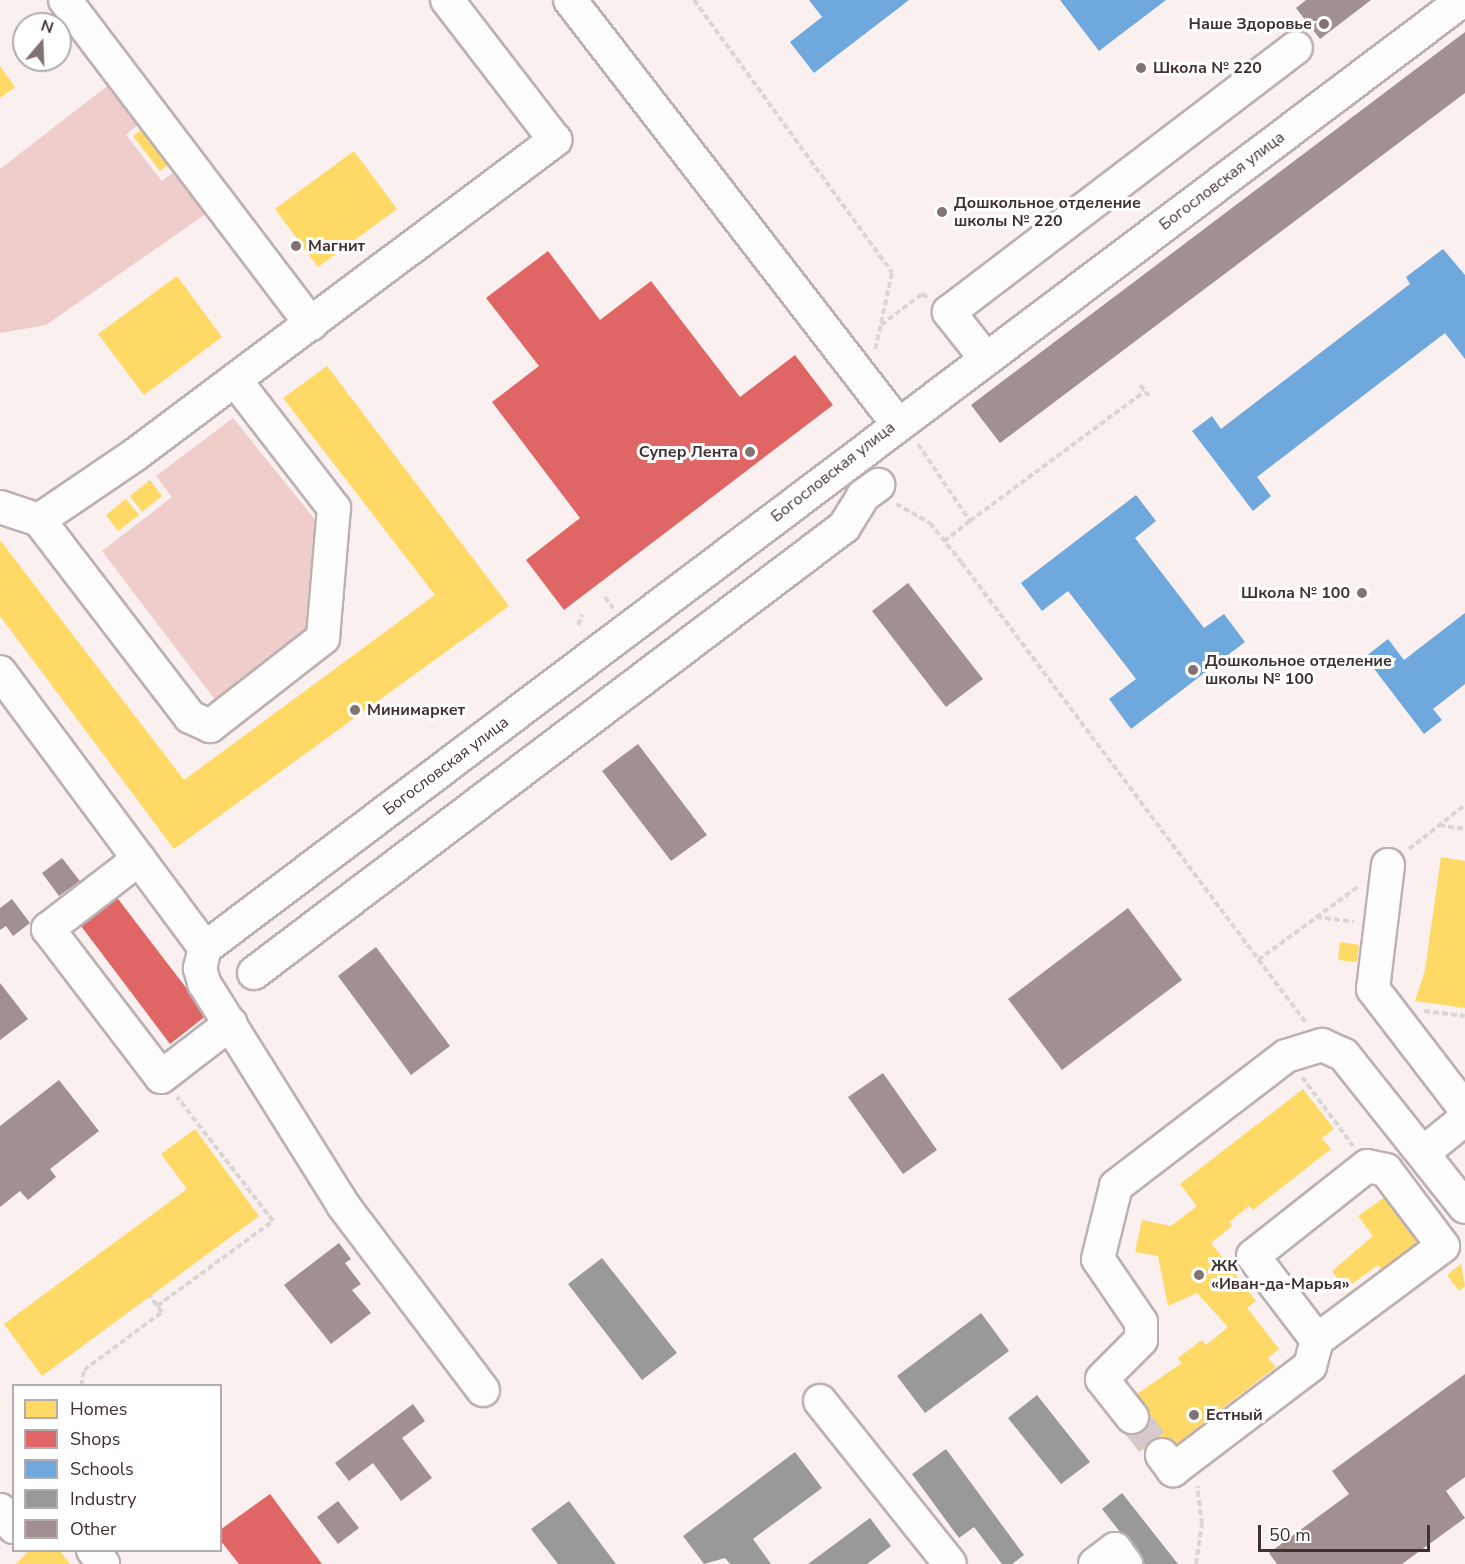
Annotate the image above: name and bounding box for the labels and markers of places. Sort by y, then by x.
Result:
place label: Наше Здоровье [1189,14,1312,34]
marker: Наше Здоровье [1317,17,1331,31]
place label: Школа № 220 [1153,58,1262,78]
marker: Школа № 220 [1134,61,1148,75]
place label: Дошкольное отделение школы № 220 [954,193,1141,231]
marker: Дошкольное отделение школы № 220 [935,205,949,219]
place label: Магнит [308,236,365,256]
marker: Магнит [289,239,303,253]
place label: Супер Лента [639,442,738,462]
marker: Супер Лента [743,445,757,459]
place label: Школа № 100 [1241,583,1350,603]
marker: Школа № 100 [1355,586,1369,600]
place label: Дошкольное отделение школы № 100 [1205,651,1392,689]
marker: Дошкольное отделение школы № 100 [1186,663,1200,677]
place label: Минимаркет [367,700,465,720]
marker: Минимаркет [348,703,362,717]
place label: ЖК «Иван-да-Марья» [1211,1256,1350,1294]
marker: ЖК «Иван-да-Марья» [1192,1268,1206,1282]
place label: Естный [1206,1405,1263,1425]
marker: Естный [1187,1408,1201,1422]

